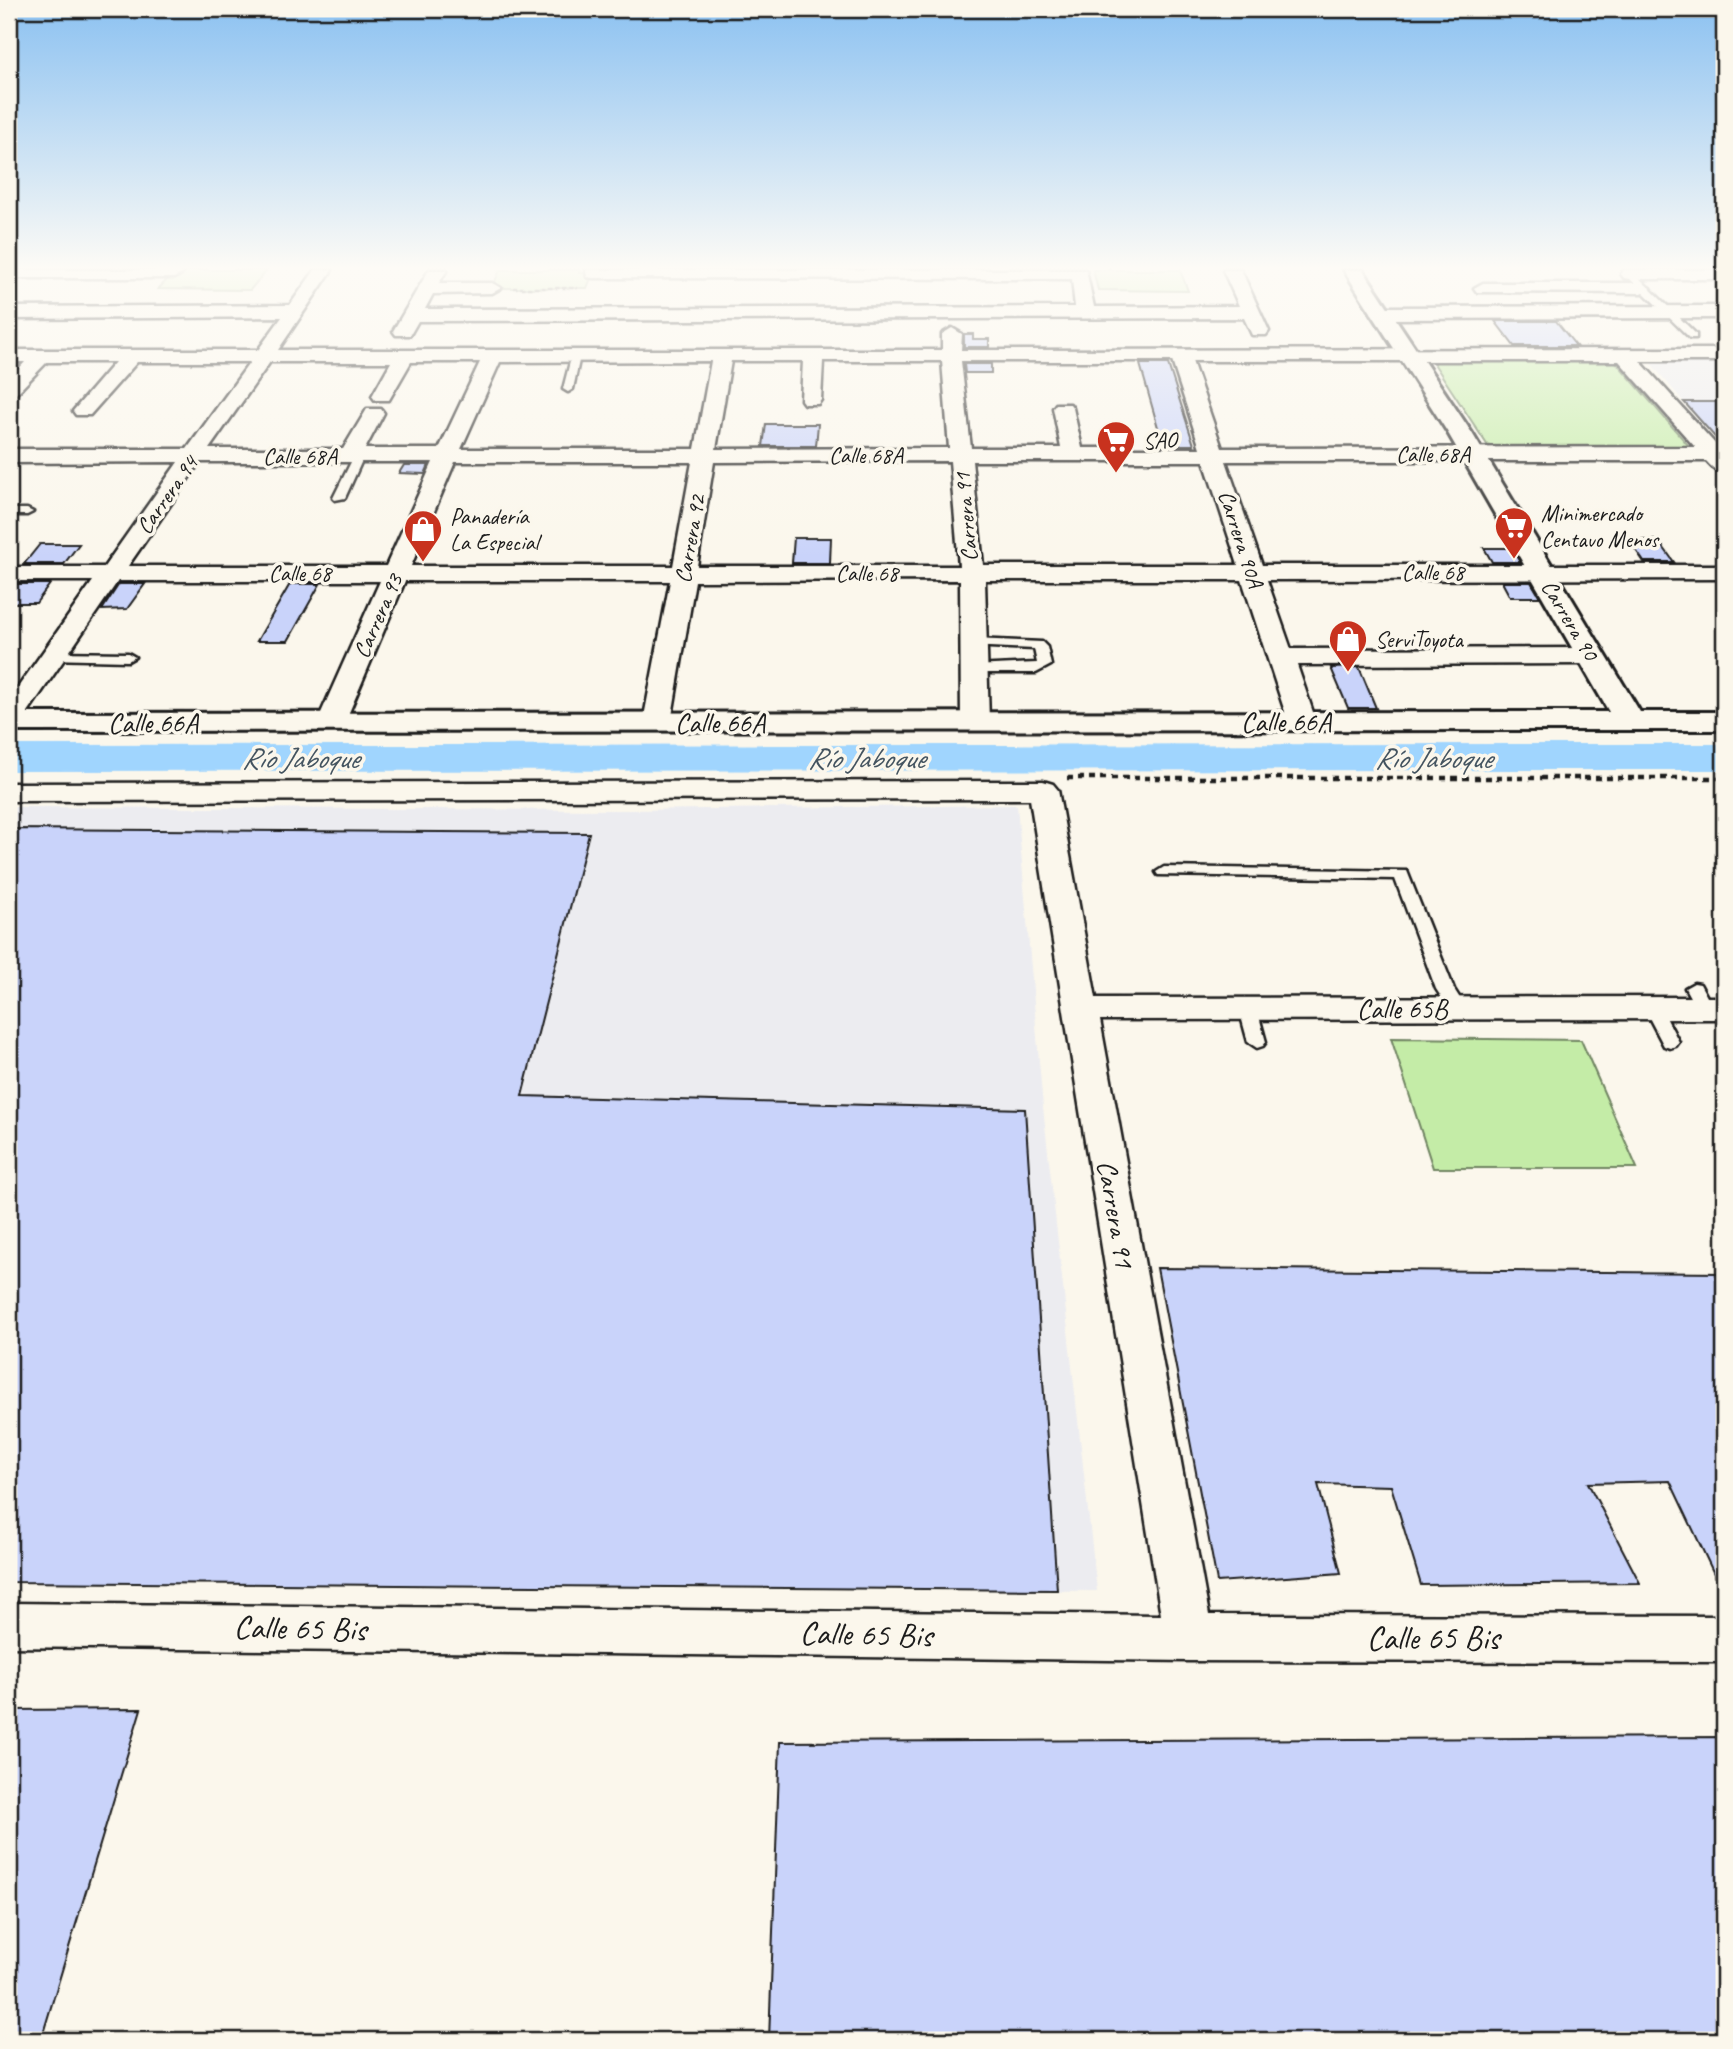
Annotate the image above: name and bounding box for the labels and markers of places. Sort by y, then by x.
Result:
supermarket icon: SAO [1095,419,1137,474]
place label: SAO [1143,426,1179,455]
place label: Minimercado Centavo Menos [1541,499,1660,554]
place label: Panadería La Especial [450,502,543,557]
supermarket icon: Minimercado Centavo Menos [1493,505,1535,560]
shop icon: Panadería La Especial [402,508,444,563]
shop icon: ServiToyota [1327,618,1369,673]
place label: ServiToyota [1375,625,1465,654]

